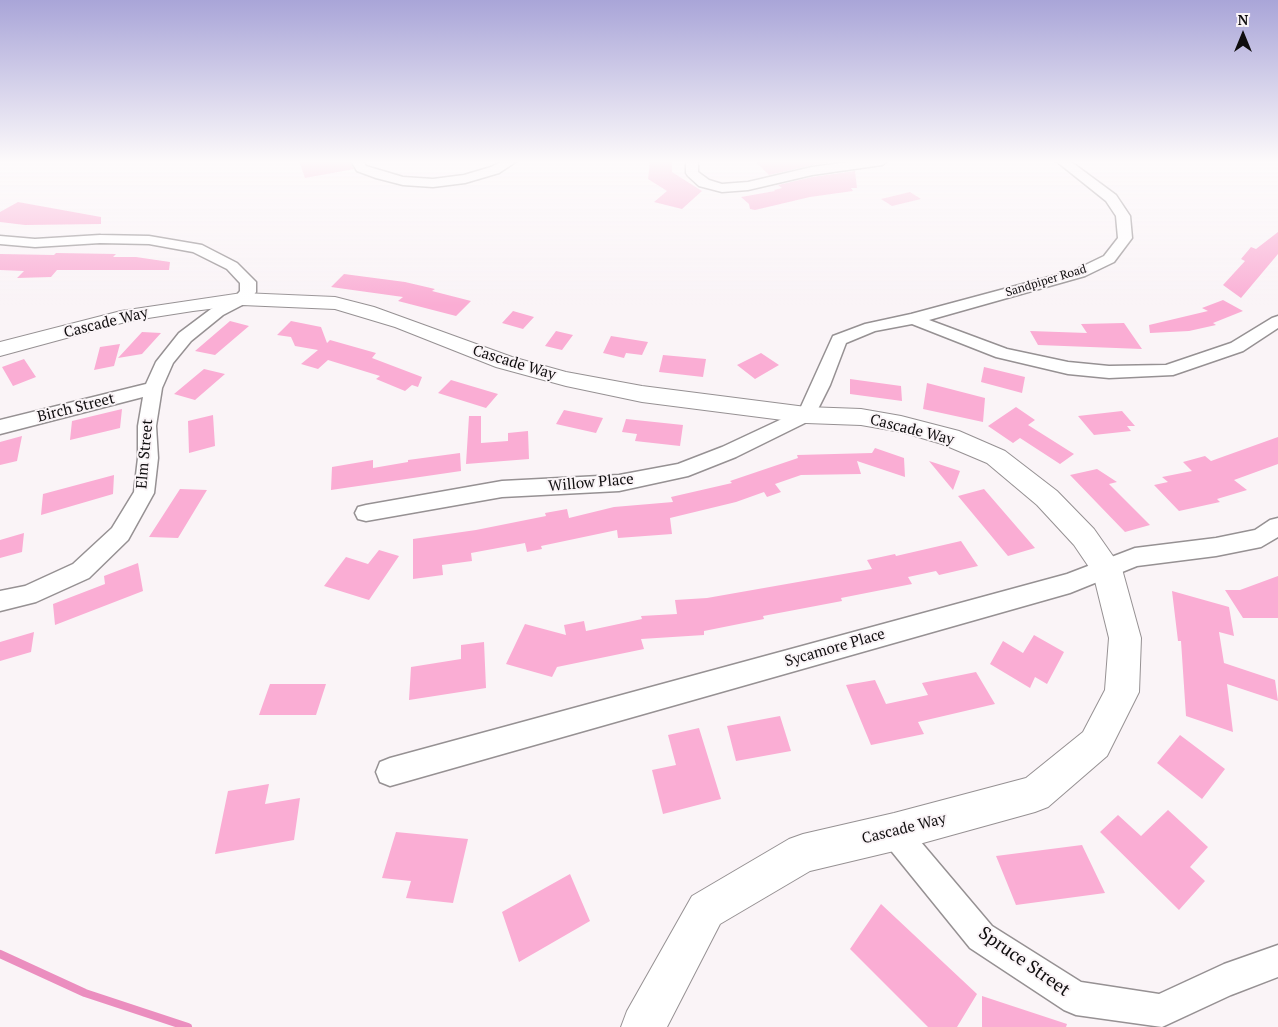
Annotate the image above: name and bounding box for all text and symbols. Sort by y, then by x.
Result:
north arrow [1218,10,1268,60]
text: N [1238,10,1248,29]
street label: Sandpiper Road [1004,262,1088,300]
street label: Cascade Way [62,304,150,342]
street label: Cascade Way [470,342,558,384]
street label: Birch Street [36,390,116,426]
street label: Cascade Way [868,411,956,449]
street label: Elm Street [133,418,157,490]
street label: Willow Place [548,470,634,496]
street label: Sycamore Place [783,625,887,671]
street label: Cascade Way [860,810,948,848]
street label: Spruce Street [974,923,1074,1001]

